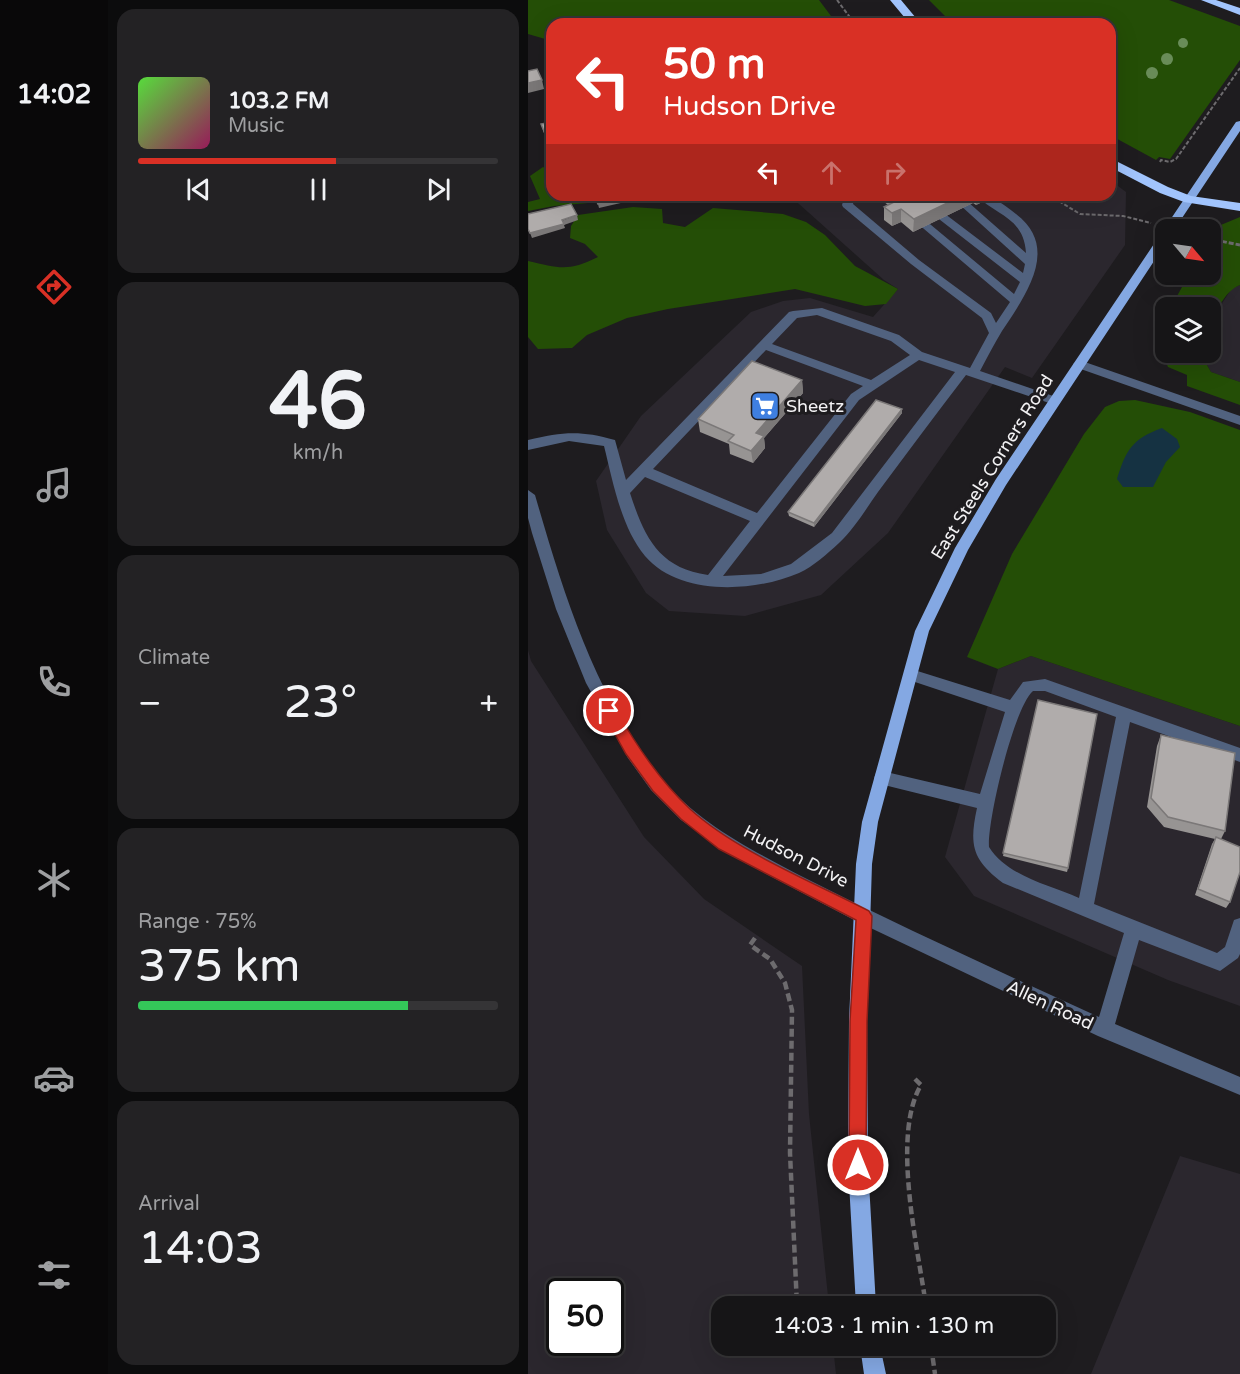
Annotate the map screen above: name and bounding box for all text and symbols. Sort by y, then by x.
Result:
text: 50 m [663,39,765,90]
icon: left [564,42,642,120]
text: 14:02 [17,78,91,111]
text: 103.2 FM [228,88,329,114]
text: Hudson Drive [663,90,836,123]
text: Music [228,114,284,138]
icon: left [752,156,785,189]
icon: ahead [815,156,848,189]
icon: right [878,156,911,189]
icon: previous [182,173,215,206]
icon: pause [302,173,335,206]
icon: next [422,173,455,206]
north arrow [1155,219,1221,285]
map controls [1155,219,1221,363]
icon: directions [33,266,75,308]
button: layers [1155,297,1221,363]
text: 46 [269,355,367,449]
street label: East Steels Corners Road [926,370,1058,564]
supermarket icon: Sheetz [749,390,781,422]
place label: Sheetz [786,395,844,417]
text: km/h [293,441,343,465]
icon: music [33,464,75,506]
text: Climate [138,646,210,670]
icon: phone [33,661,75,703]
text: 23° [284,676,357,730]
text: − [138,684,162,723]
text: + [479,684,498,723]
pin [583,685,634,736]
icon: arrive [592,694,625,727]
street label: Hudson Drive [740,820,852,892]
icon: climate [33,859,75,901]
text: Range · 75% [138,910,257,934]
text: 375 km [138,940,300,994]
street label: Allen Road [1003,975,1097,1035]
icon: car [33,1057,75,1099]
position arrow [826,1133,890,1197]
text: Arrival [138,1192,200,1216]
text: 14:03 [138,1222,263,1276]
icon: filters [33,1254,75,1296]
speed limit sign: 50 [546,1278,624,1356]
text: 14:03 · 1 min · 130 m [773,1313,994,1339]

